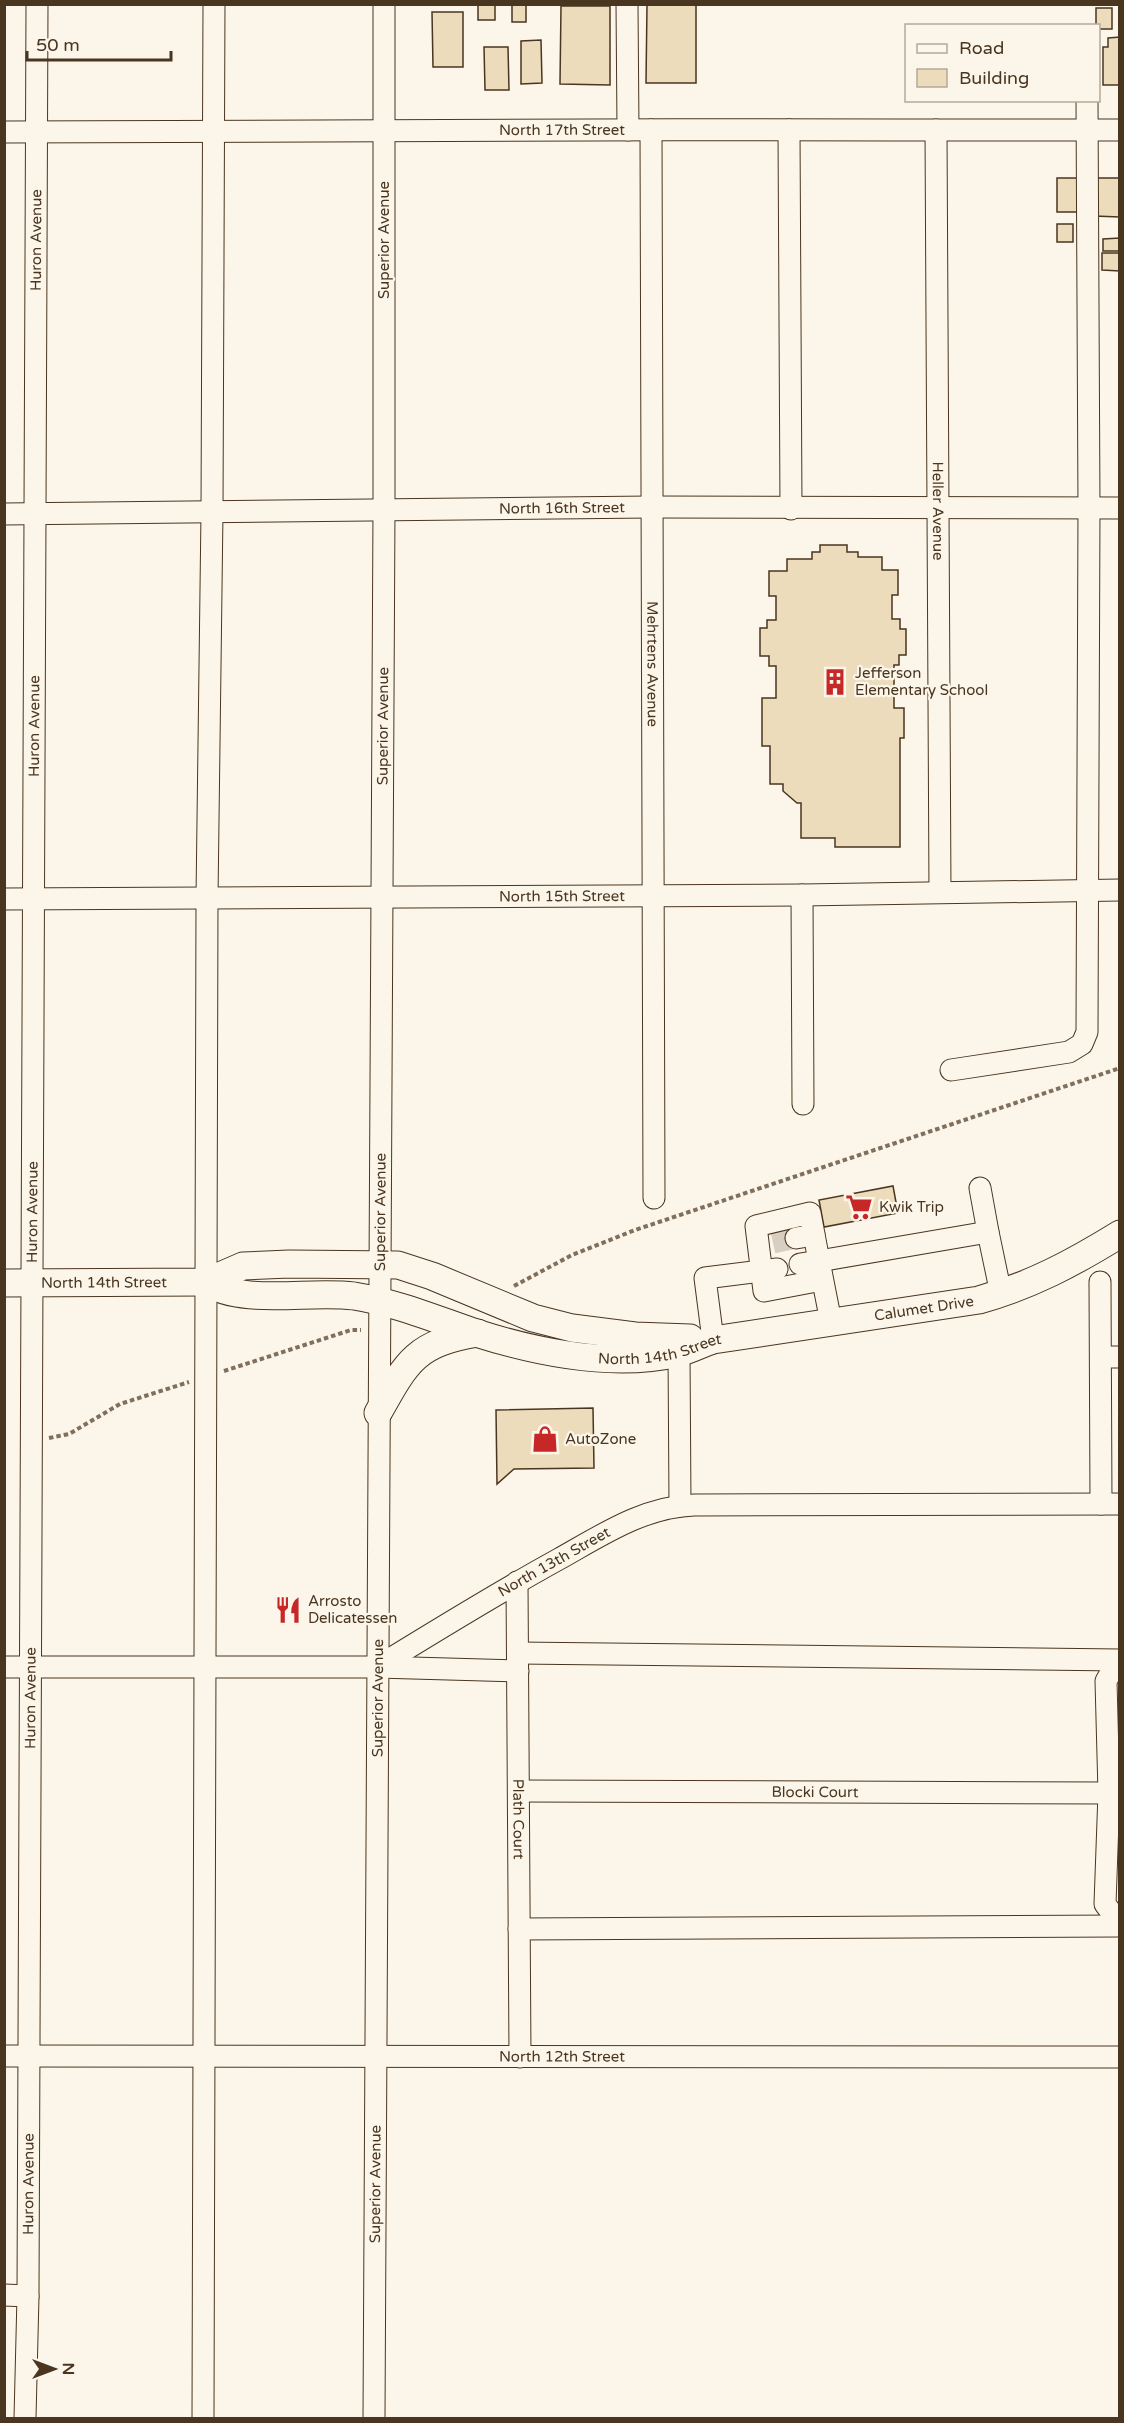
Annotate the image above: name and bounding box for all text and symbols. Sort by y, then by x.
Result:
scale bar [27,24,171,62]
legend [905,24,1100,102]
text: 50 m [36,34,80,56]
text: Road [959,37,1004,59]
text: Building [959,67,1029,89]
street label: North 17th Street [499,121,625,139]
street label: Superior Avenue [375,181,393,299]
street label: Huron Avenue [27,189,45,291]
street label: Heller Avenue [929,461,947,561]
street label: North 16th Street [499,498,625,518]
street label: Mehrtens Avenue [643,601,662,727]
place label: Jefferson Elementary School [855,664,988,699]
street label: Superior Avenue [374,667,392,785]
building icon: Jefferson Elementary School [820,667,850,697]
street label: Huron Avenue [25,675,43,777]
street label: North 15th Street [499,887,625,906]
street label: Superior Avenue [371,1153,390,1271]
street label: Huron Avenue [23,1161,41,1263]
supermarket icon: Kwik Trip [844,1192,874,1222]
place label: Kwik Trip [879,1198,944,1216]
street label: North 14th Street [41,1273,167,1292]
street label: Calumet Drive [873,1292,975,1325]
street label: North 14th Street [598,1330,723,1368]
shop icon: AutoZone [530,1424,560,1454]
place label: AutoZone [565,1430,636,1448]
street label: North 13th Street [495,1523,613,1601]
place label: Arrosto Delicatessen [308,1592,397,1627]
restaurant icon: Arrosto Delicatessen [273,1595,303,1625]
street label: Superior Avenue [368,1639,387,1757]
street label: Huron Avenue [21,1647,40,1749]
street label: Plath Court [509,1779,528,1860]
street label: Blocki Court [771,1783,859,1801]
street label: North 12th Street [499,2047,625,2066]
street label: Superior Avenue [366,2125,385,2243]
street label: Huron Avenue [19,2133,38,2235]
north arrow [24,2339,84,2399]
text: N [58,2363,78,2375]

